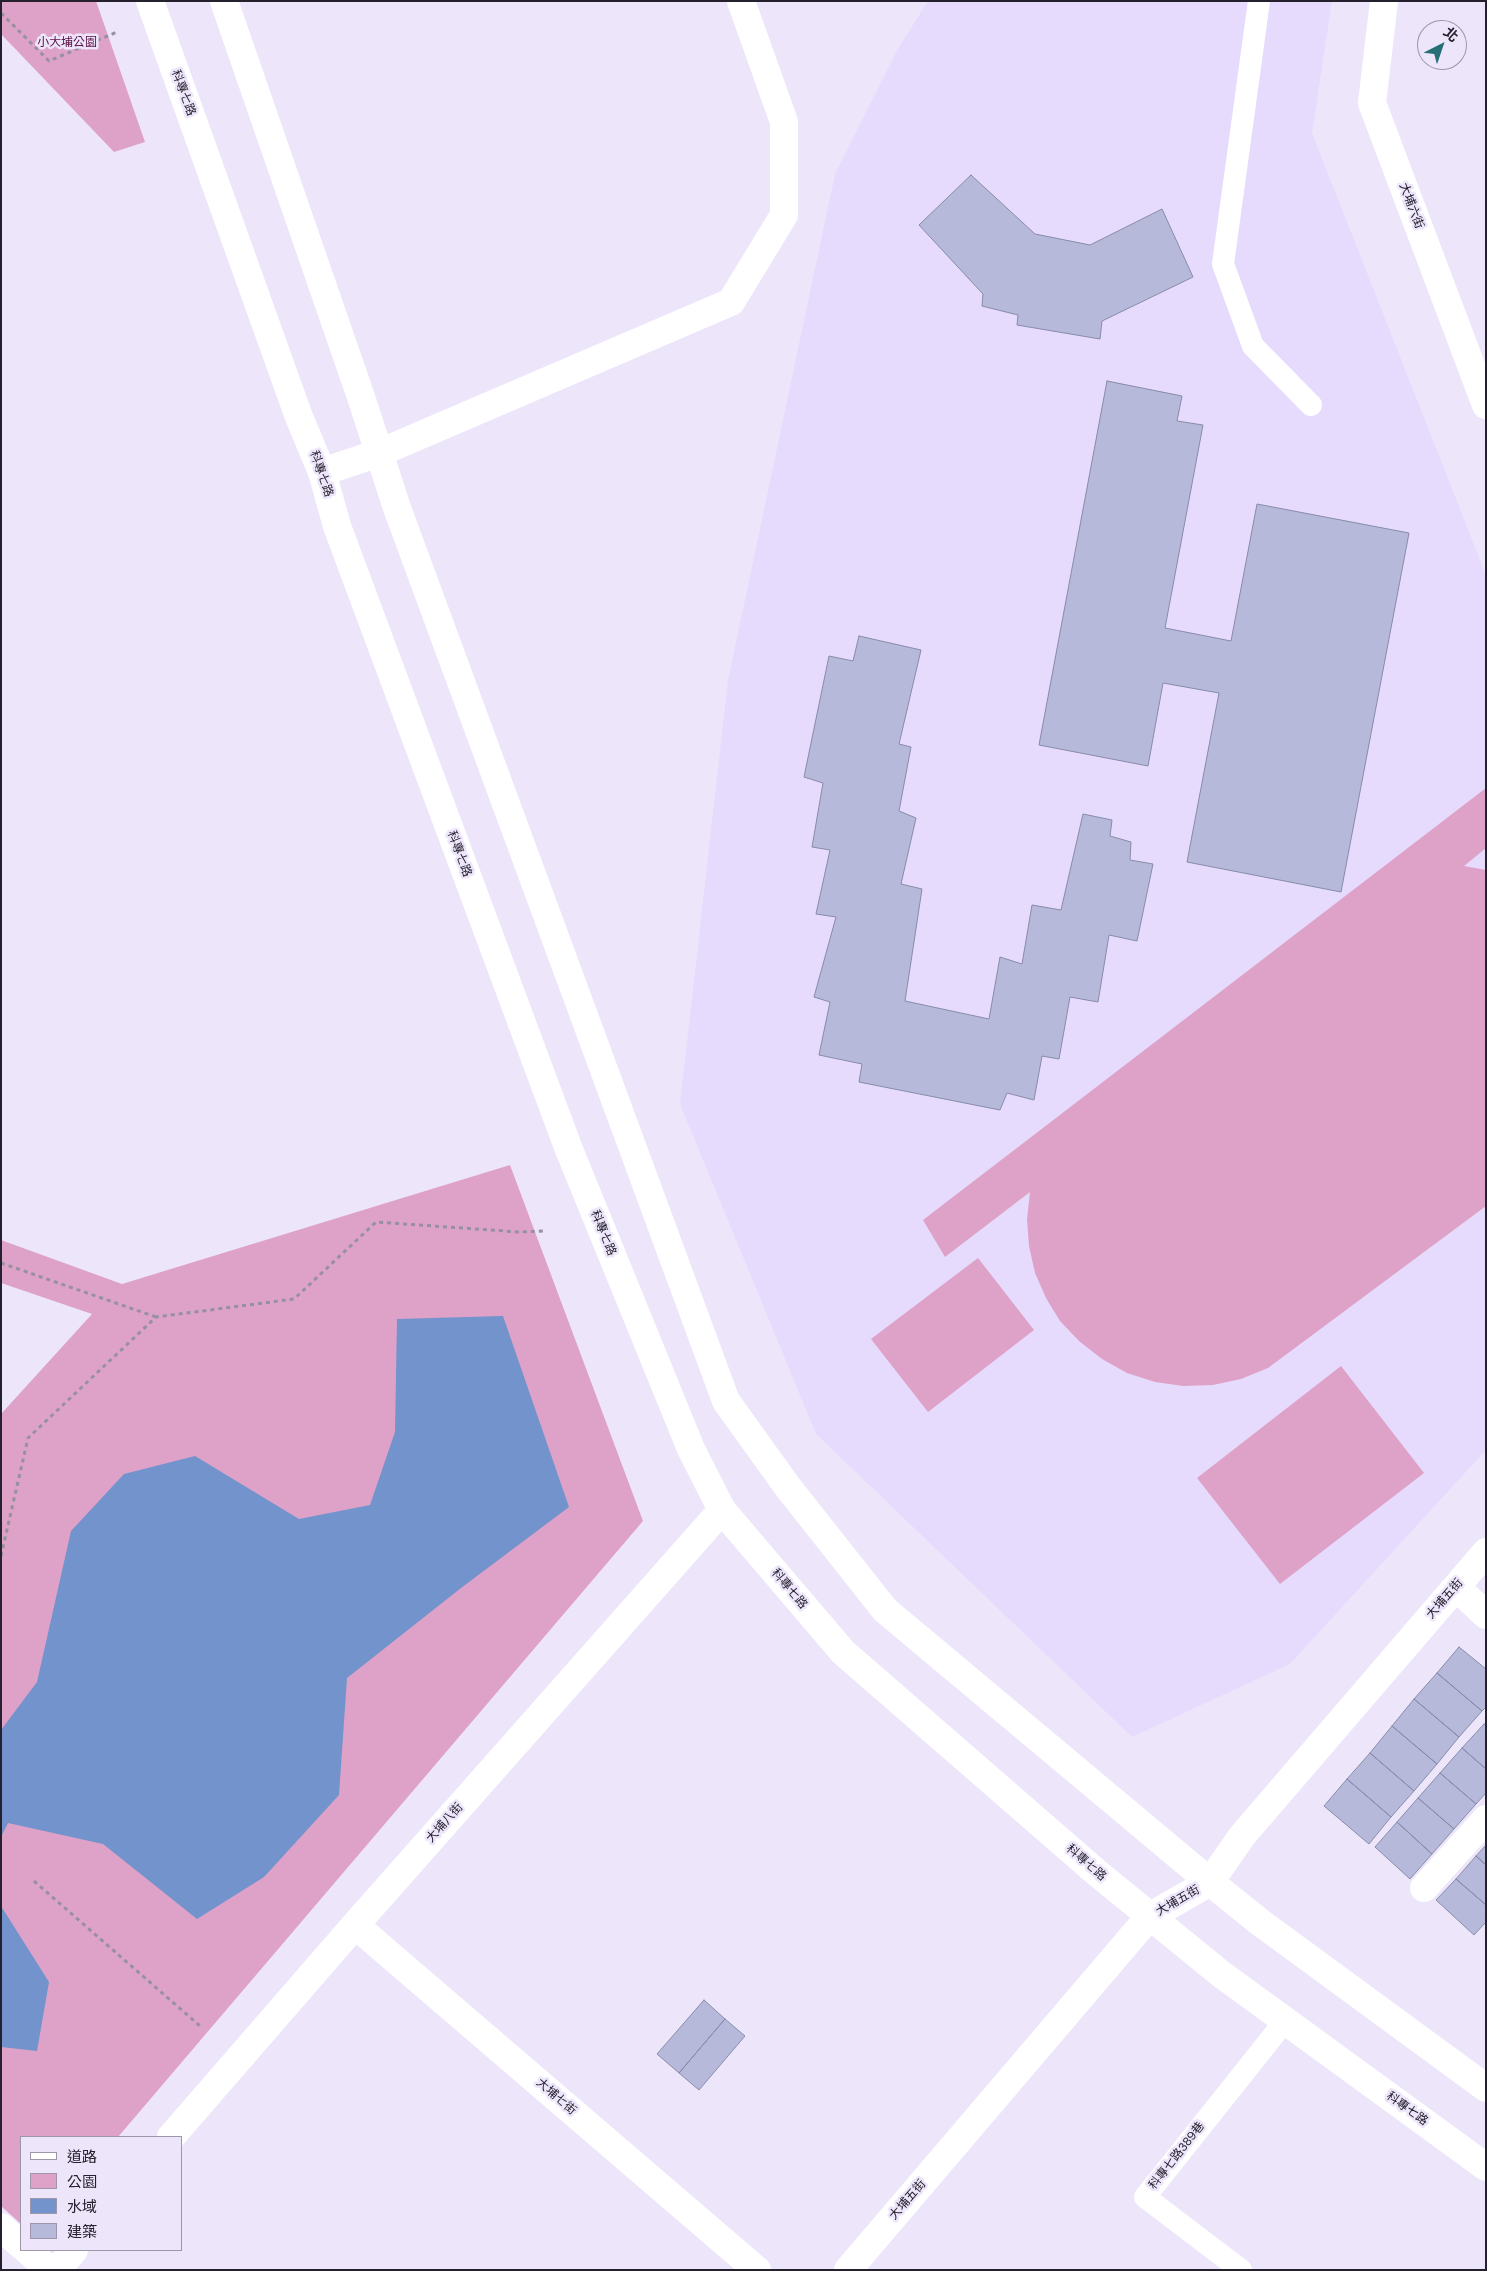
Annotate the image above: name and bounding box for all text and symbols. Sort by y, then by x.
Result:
north arrow [1417,20,1467,70]
text: 北 [1440,23,1462,46]
park label: 小大埔公園 [37,36,97,50]
street label: 科專七路 [168,68,198,118]
street label: 大埔六街 [1396,181,1426,231]
street label: 科專七路 [306,449,336,499]
street label: 科專七路 [444,829,474,879]
street label: 科專七路 [587,1208,619,1258]
street label: 科專七路 [768,1566,810,1612]
street label: 大埔五街 [1424,1576,1466,1622]
street label: 大埔八街 [424,1800,466,1846]
street label: 科專七路 [1063,1842,1109,1884]
street label: 大埔五街 [1154,1883,1202,1919]
street label: 大埔七街 [533,2076,579,2118]
street label: 科專七路 [1383,2089,1431,2129]
street label: 科專七路389巷 [1146,2119,1208,2193]
legend [20,2136,182,2251]
text: 道路 [67,2147,97,2167]
text: 公園 [67,2172,97,2192]
street label: 大埔五街 [887,2177,929,2223]
text: 水域 [67,2197,97,2217]
text: 建築 [67,2222,97,2242]

